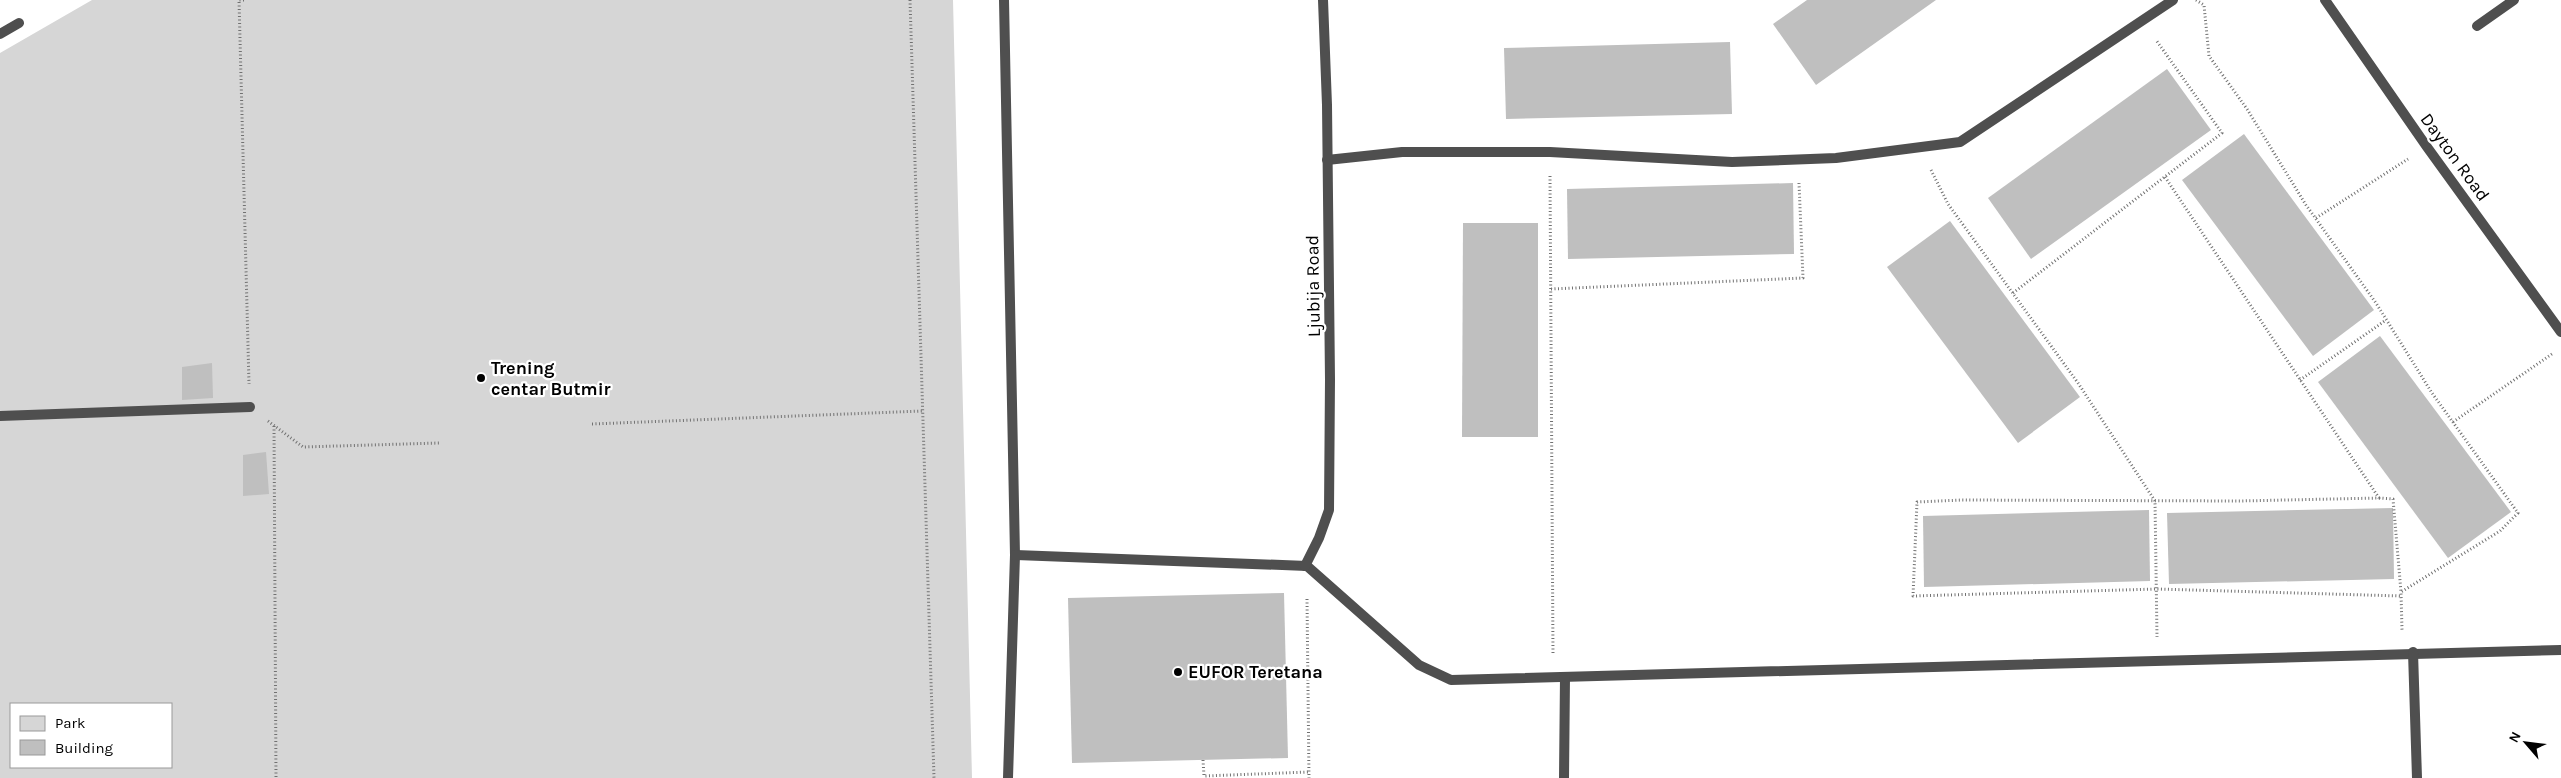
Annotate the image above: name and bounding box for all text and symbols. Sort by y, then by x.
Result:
street label: Dayton Road [2416,109,2494,205]
street label: Ljubija Road [1301,235,1325,337]
place label: Trening centar Butmir [491,357,611,400]
marker: Trening centar Butmir [475,372,487,384]
place label: EUFOR Teretana [1188,661,1323,683]
marker: EUFOR Teretana [1172,666,1184,678]
legend [10,703,172,768]
text: Park [55,714,85,732]
north arrow [2501,718,2551,768]
text: N [2505,729,2525,746]
text: Building [55,739,113,757]

